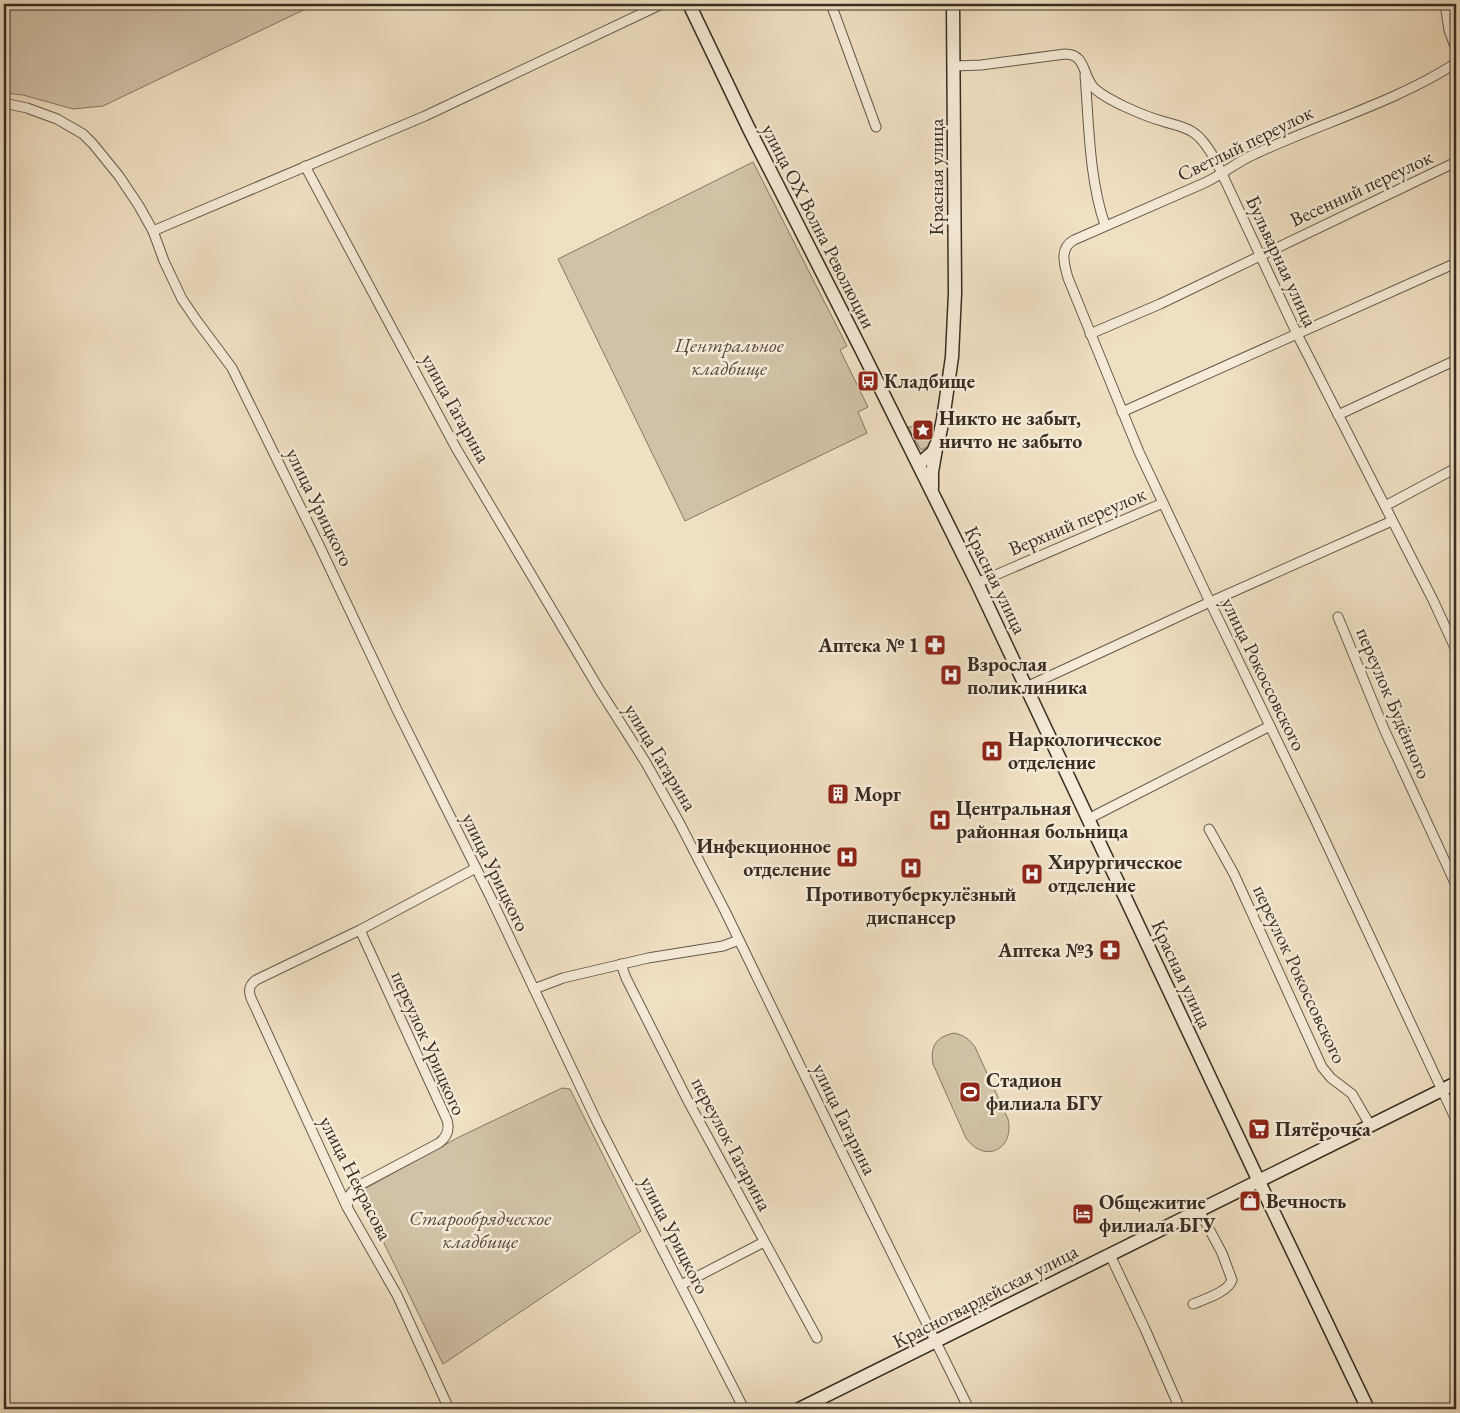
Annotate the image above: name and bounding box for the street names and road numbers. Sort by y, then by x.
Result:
street label: Светлый переулок [1173,99,1318,187]
street label: Красная улица [923,118,949,236]
street label: улица ОХ Волна Революции [756,119,882,333]
street label: Весенний переулок [1286,143,1437,232]
street label: Бульварная улица [1240,191,1324,331]
street label: улица Гагарина [415,349,497,467]
street label: улица Урицкого [280,443,360,571]
street label: Верхний переулок [1004,480,1150,562]
street label: Красная улица [959,522,1033,638]
street label: улица Рокоссовского [1216,593,1312,755]
street label: переулок Будённого [1350,623,1438,783]
street label: улица Гагарина [619,698,703,816]
street label: улица Урицкого [456,808,536,936]
street label: переулок Рокоссовского [1247,881,1353,1068]
street label: Красная улица [1145,915,1219,1033]
street label: переулок Урицкого [385,967,473,1119]
street label: улица Гагарина [807,1059,883,1179]
street label: переулок Гагарина [686,1073,778,1215]
street label: улица Некрасова [313,1111,399,1245]
street label: улица Урицкого [634,1172,716,1298]
street label: Красногвардейская улица [888,1238,1082,1354]

